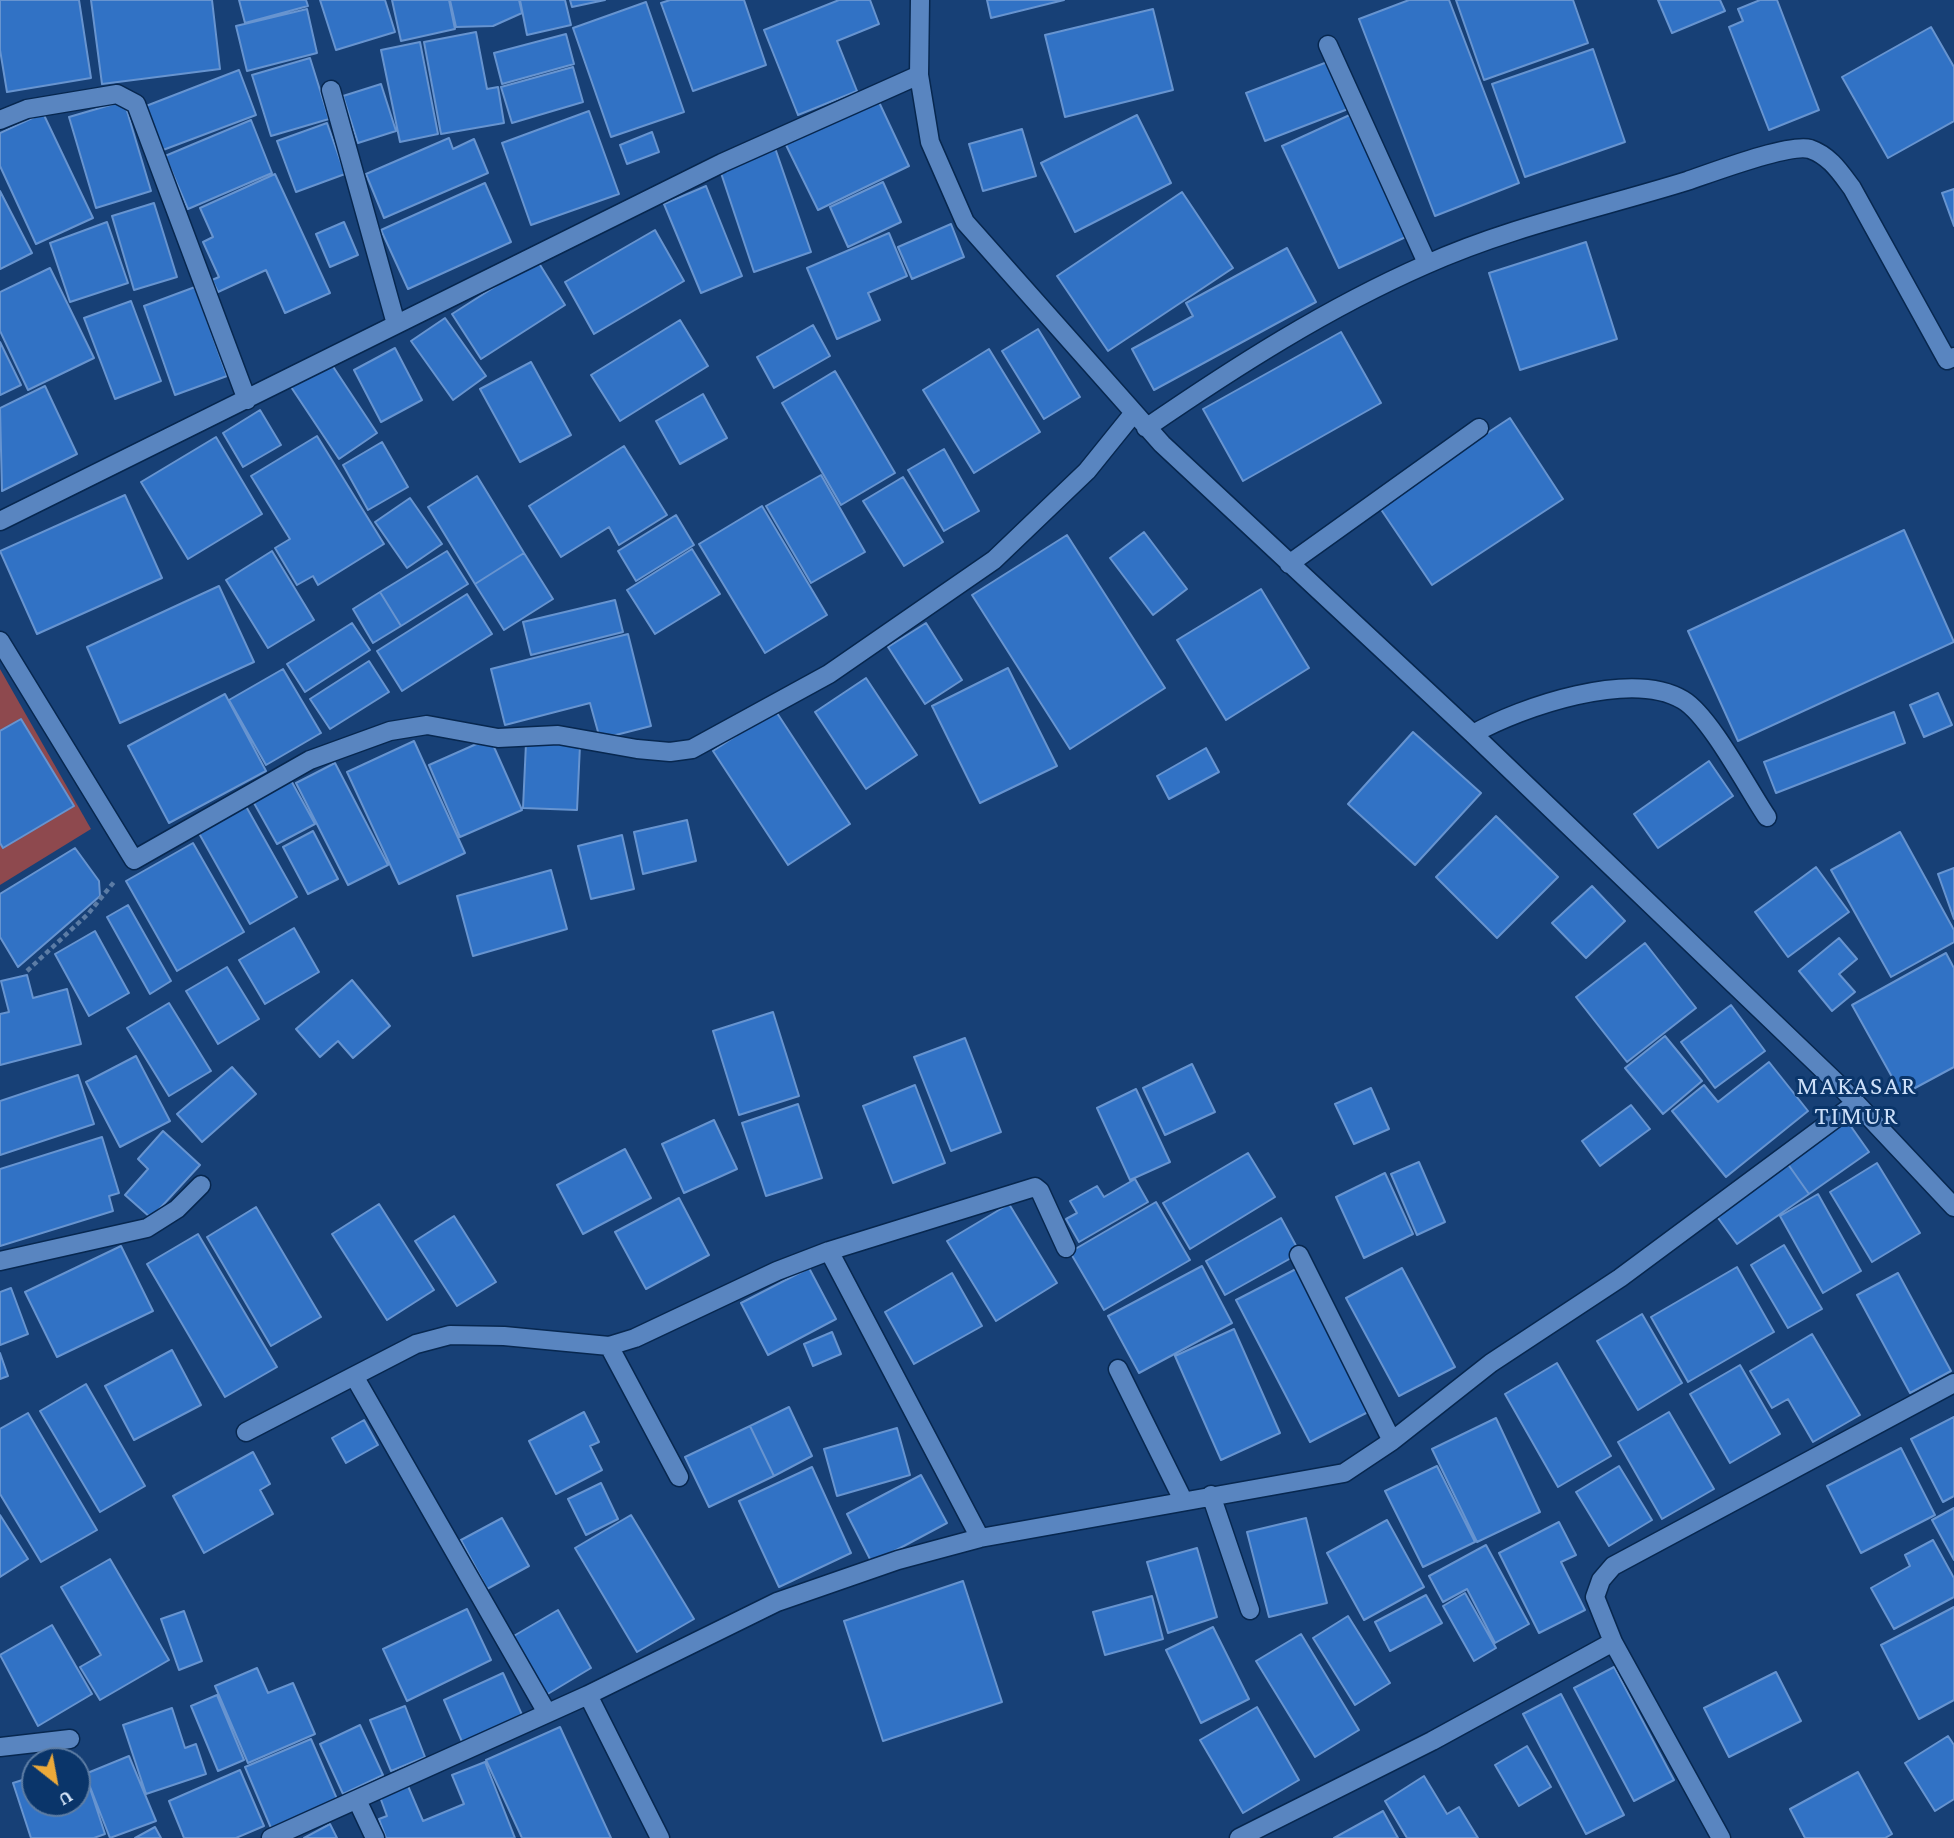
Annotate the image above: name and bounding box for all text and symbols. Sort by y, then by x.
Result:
district label: MAKASAR TIMUR [1797,1070,1917,1132]
north arrow [21,1747,91,1817]
text: U [55,1786,77,1811]

